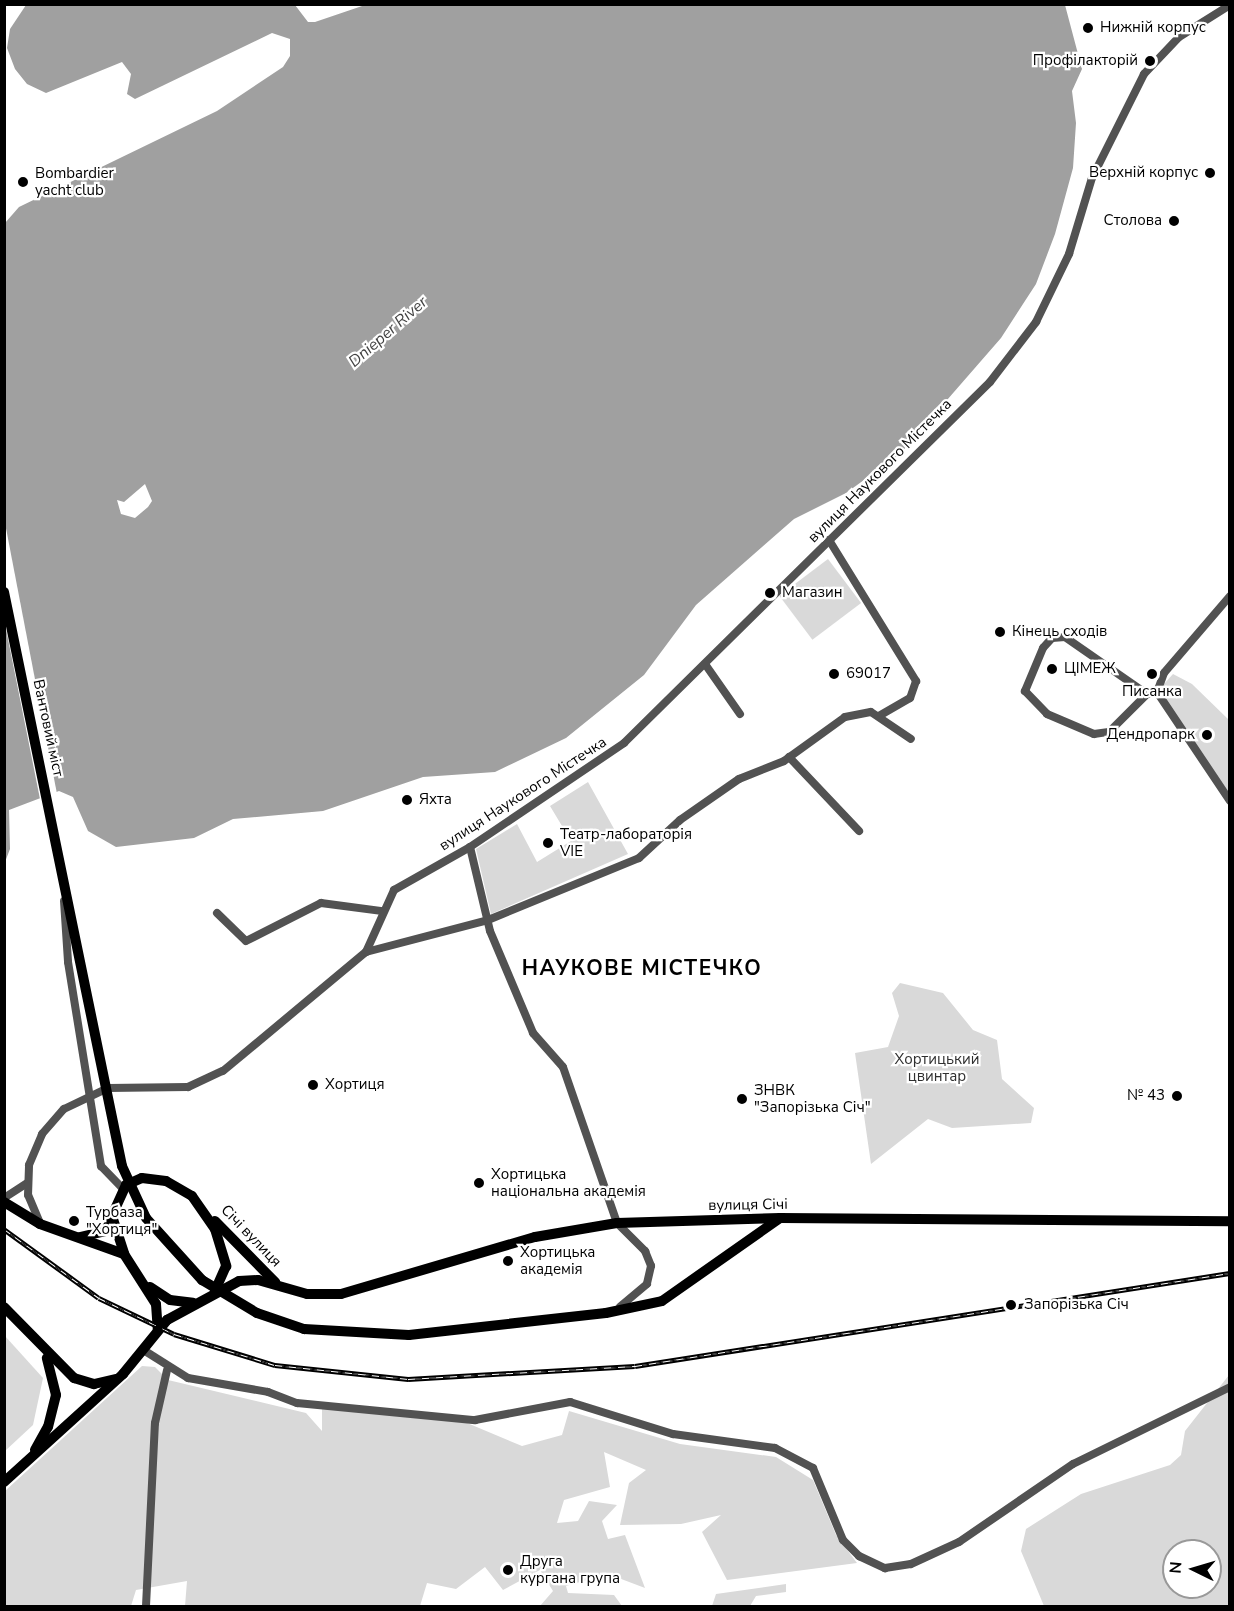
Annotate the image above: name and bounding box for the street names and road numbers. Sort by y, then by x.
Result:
street label: вулиця Наукового Містечка [804,395,956,547]
street label: Вантовий міст [29,678,67,778]
street label: вулиця Наукового Містечка [436,733,610,855]
street label: вулиця Січі [708,1195,788,1215]
street label: Січі вулиця [217,1201,285,1271]

